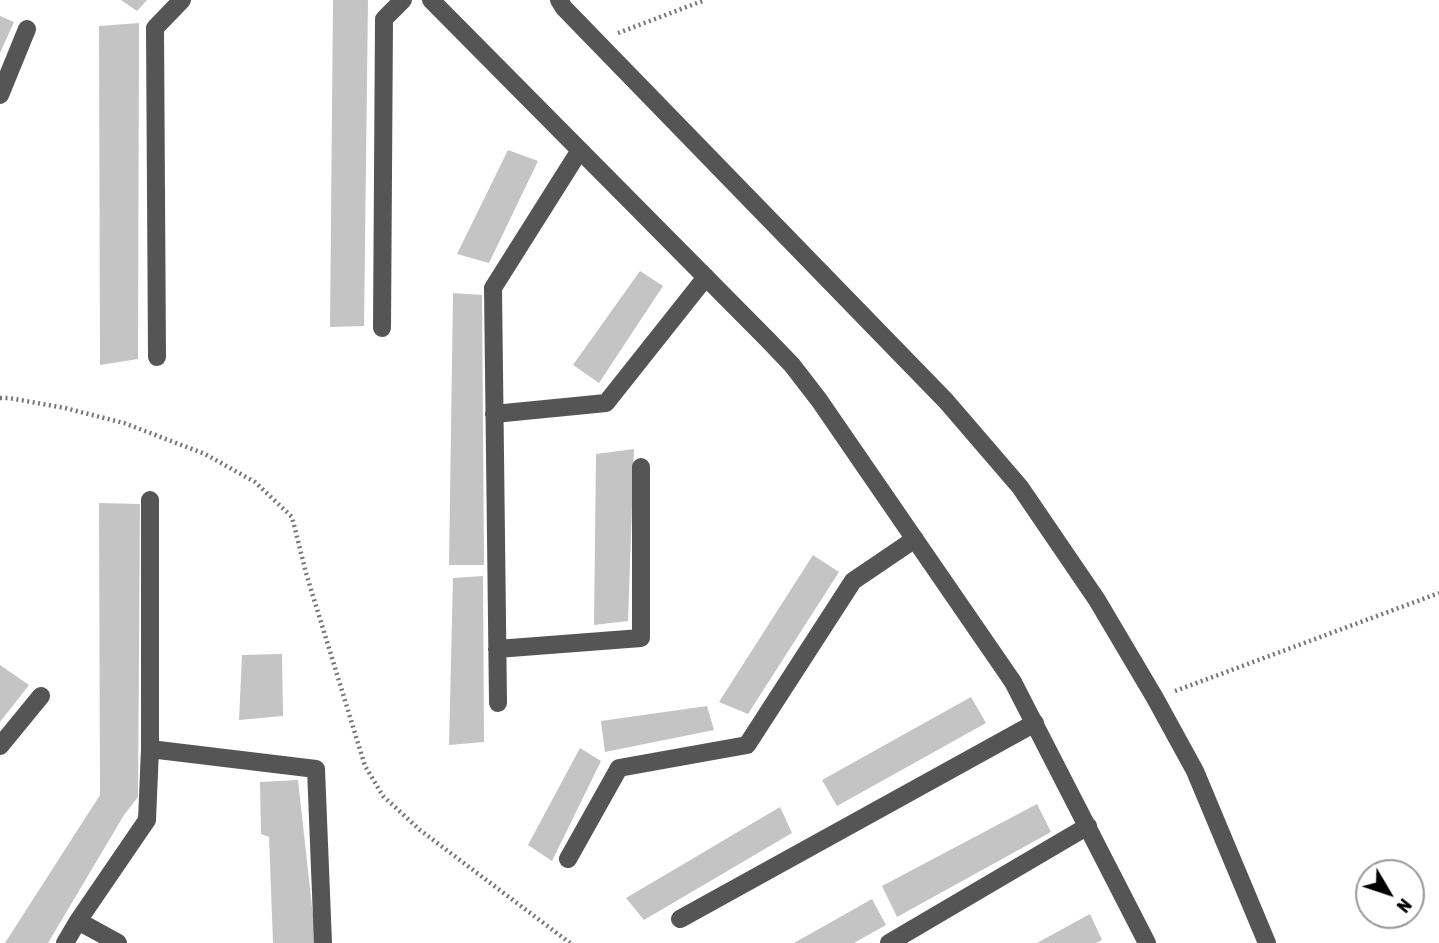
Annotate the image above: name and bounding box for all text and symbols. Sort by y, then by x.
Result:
north arrow [1355,859,1425,929]
text: N [1393,895,1417,917]

